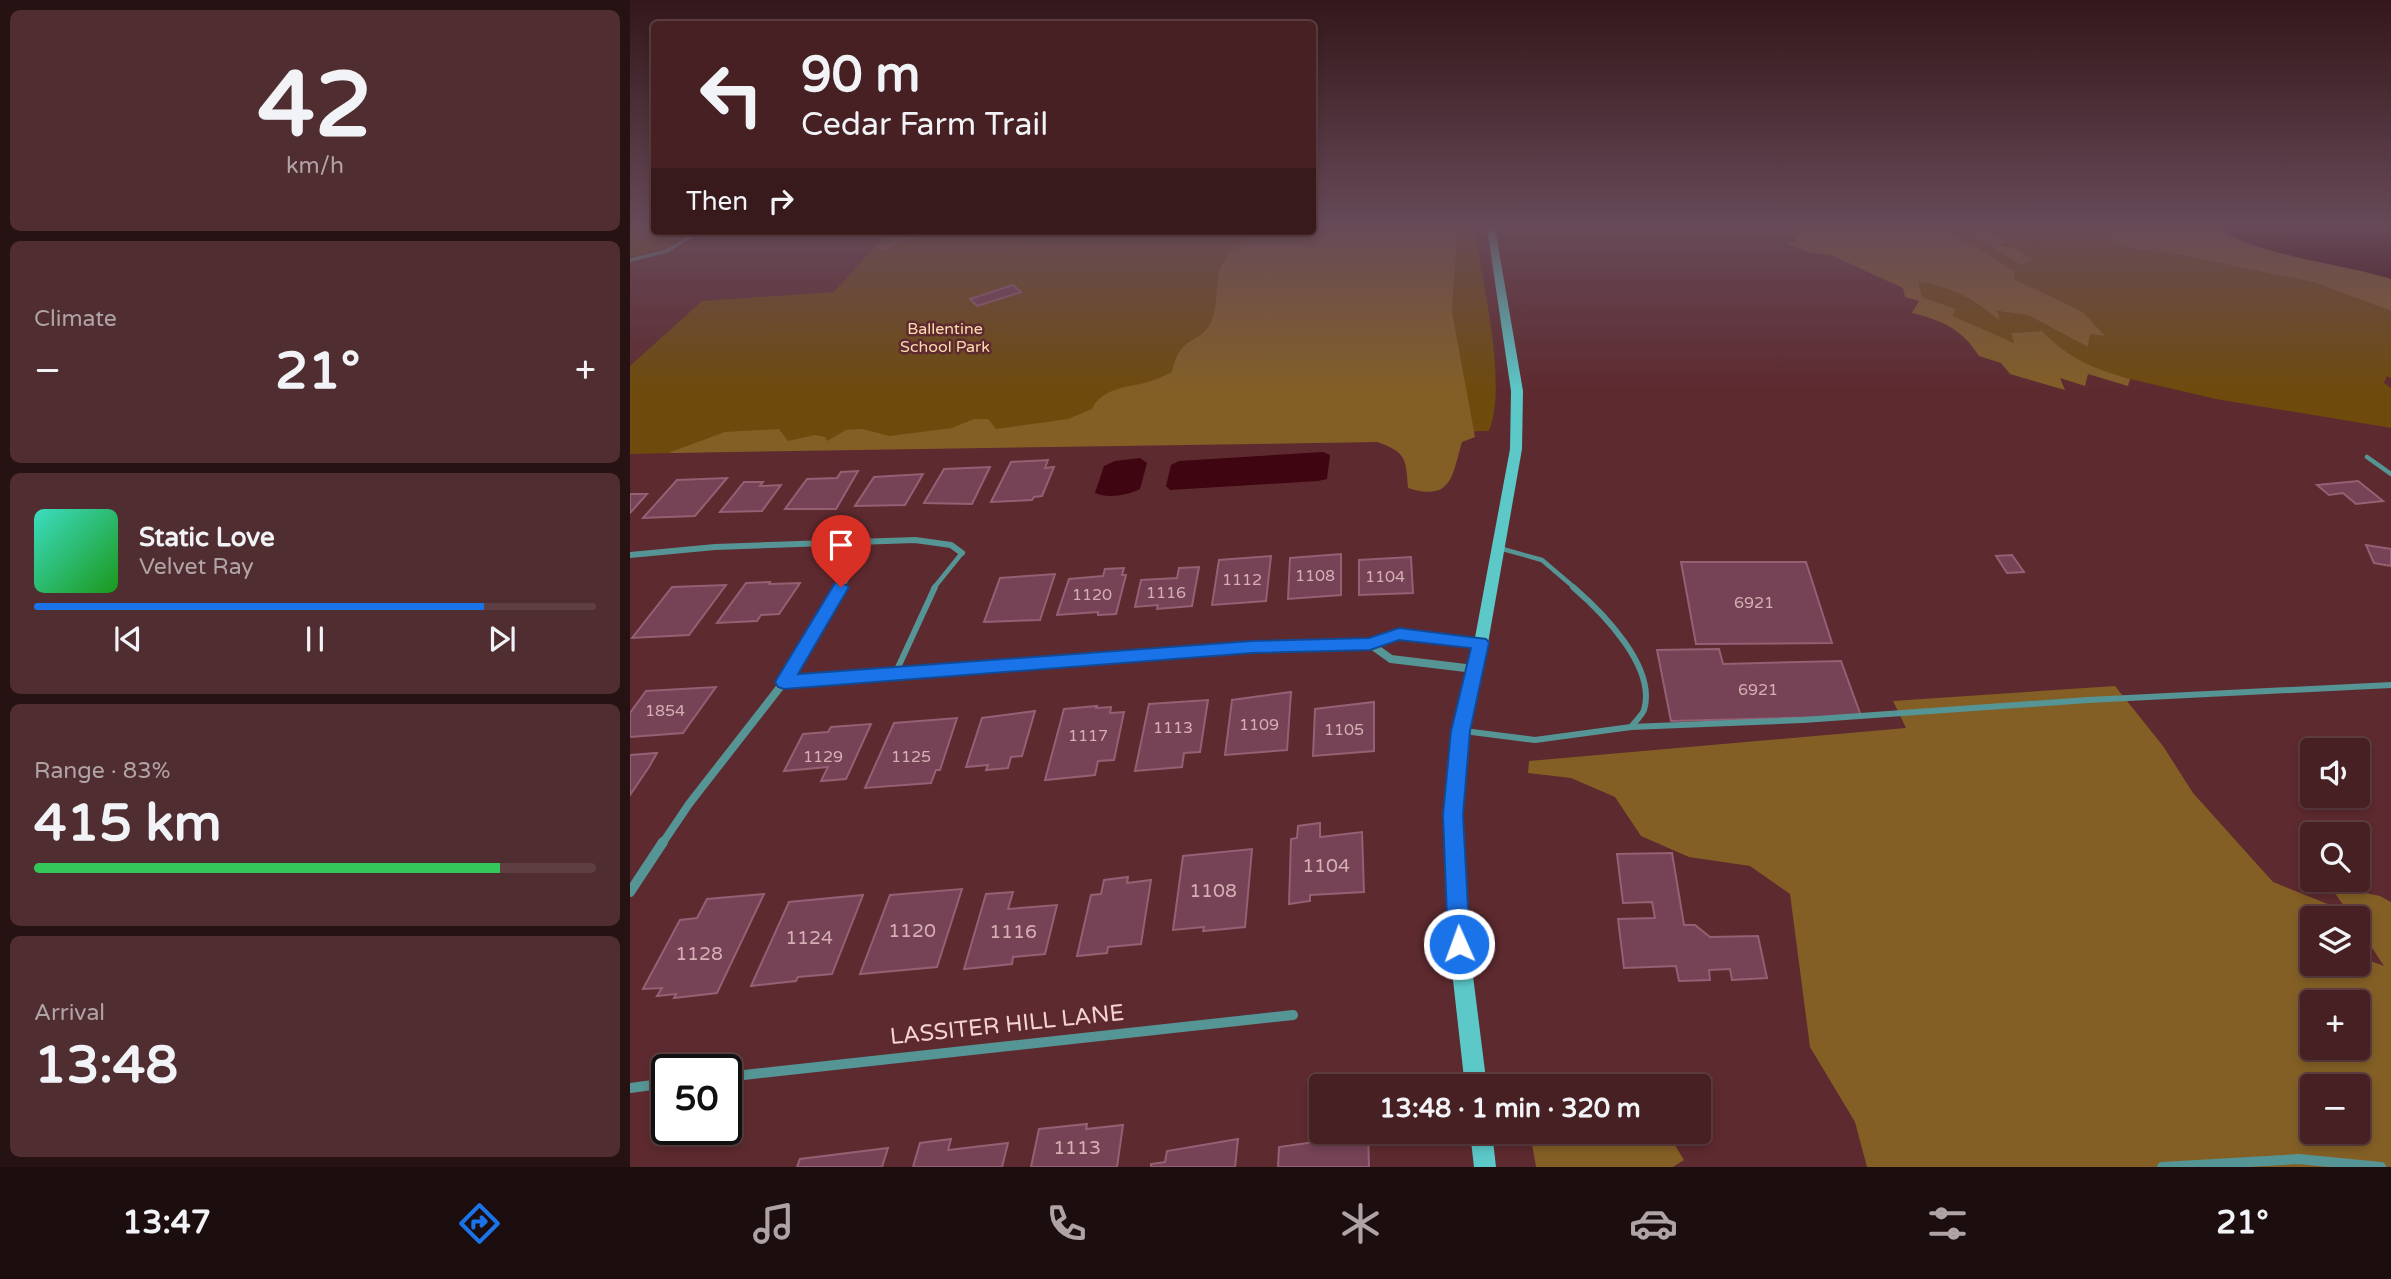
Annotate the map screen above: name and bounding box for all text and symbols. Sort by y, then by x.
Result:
text: 90 m [801,46,920,105]
icon: left [686,49,777,140]
text: 42 [258,51,372,161]
text: Cedar Farm Trail [801,106,1048,144]
text: km/h [286,152,344,180]
icon: right [762,182,800,220]
text: Then [686,186,748,217]
text: Climate [34,305,117,333]
park label: Ballentine School Park [900,319,990,357]
text: 21° [275,340,360,403]
text: − [34,348,61,394]
text: + [575,348,596,394]
pin [811,515,871,587]
text: Static Love [139,522,275,553]
icon: arrive [822,526,860,564]
text: Velvet Ray [139,553,254,581]
house number: 1108 [1295,566,1335,586]
house number: 1104 [1365,567,1405,587]
house number: 1112 [1222,570,1262,590]
house number: 1116 [1146,583,1186,603]
house number: 1120 [1072,585,1112,605]
house number: 6921 [1734,593,1774,613]
icon: previous [109,620,147,658]
icon: pause [296,620,334,658]
icon: next [483,620,521,658]
house number: 6921 [1738,680,1778,700]
house number: 1854 [645,701,685,721]
house number: 1109 [1239,715,1279,735]
house number: 1113 [1153,718,1193,738]
house number: 1105 [1324,720,1364,740]
house number: 1117 [1068,726,1108,746]
map controls [2300,738,2370,1144]
button: sound [2300,738,2370,808]
house number: 1129 [803,747,843,767]
house number: 1125 [891,747,931,767]
text: Range · 83% [34,757,170,785]
text: 415 km [34,792,222,855]
button: search [2300,822,2370,892]
house number: 1104 [1302,855,1350,877]
house number: 1108 [1189,880,1237,902]
button: layers [2300,906,2370,976]
position arrow [1422,907,1496,981]
house number: 1120 [888,920,936,942]
house number: 1116 [989,921,1037,943]
house number: 1124 [785,927,833,949]
house number: 1128 [675,943,723,965]
button: + [2300,990,2370,1060]
text: Arrival [34,999,105,1027]
street label: LASSITER HILL LANE [889,999,1125,1051]
text: 13:48 [34,1034,178,1097]
speed limit sign: 50 [651,1054,742,1145]
button: − [2300,1074,2370,1144]
text: 13:48 · 1 min · 320 m [1379,1093,1641,1124]
house number: 1113 [1053,1137,1101,1159]
icon: directions [455,1199,504,1248]
icon: music [749,1199,798,1248]
icon: phone [1042,1199,1091,1248]
icon: climate [1336,1199,1385,1248]
icon: car [1629,1199,1678,1248]
icon: filters [1923,1199,1972,1248]
text: 13:47 [122,1204,211,1242]
text: 21° [2216,1204,2269,1242]

